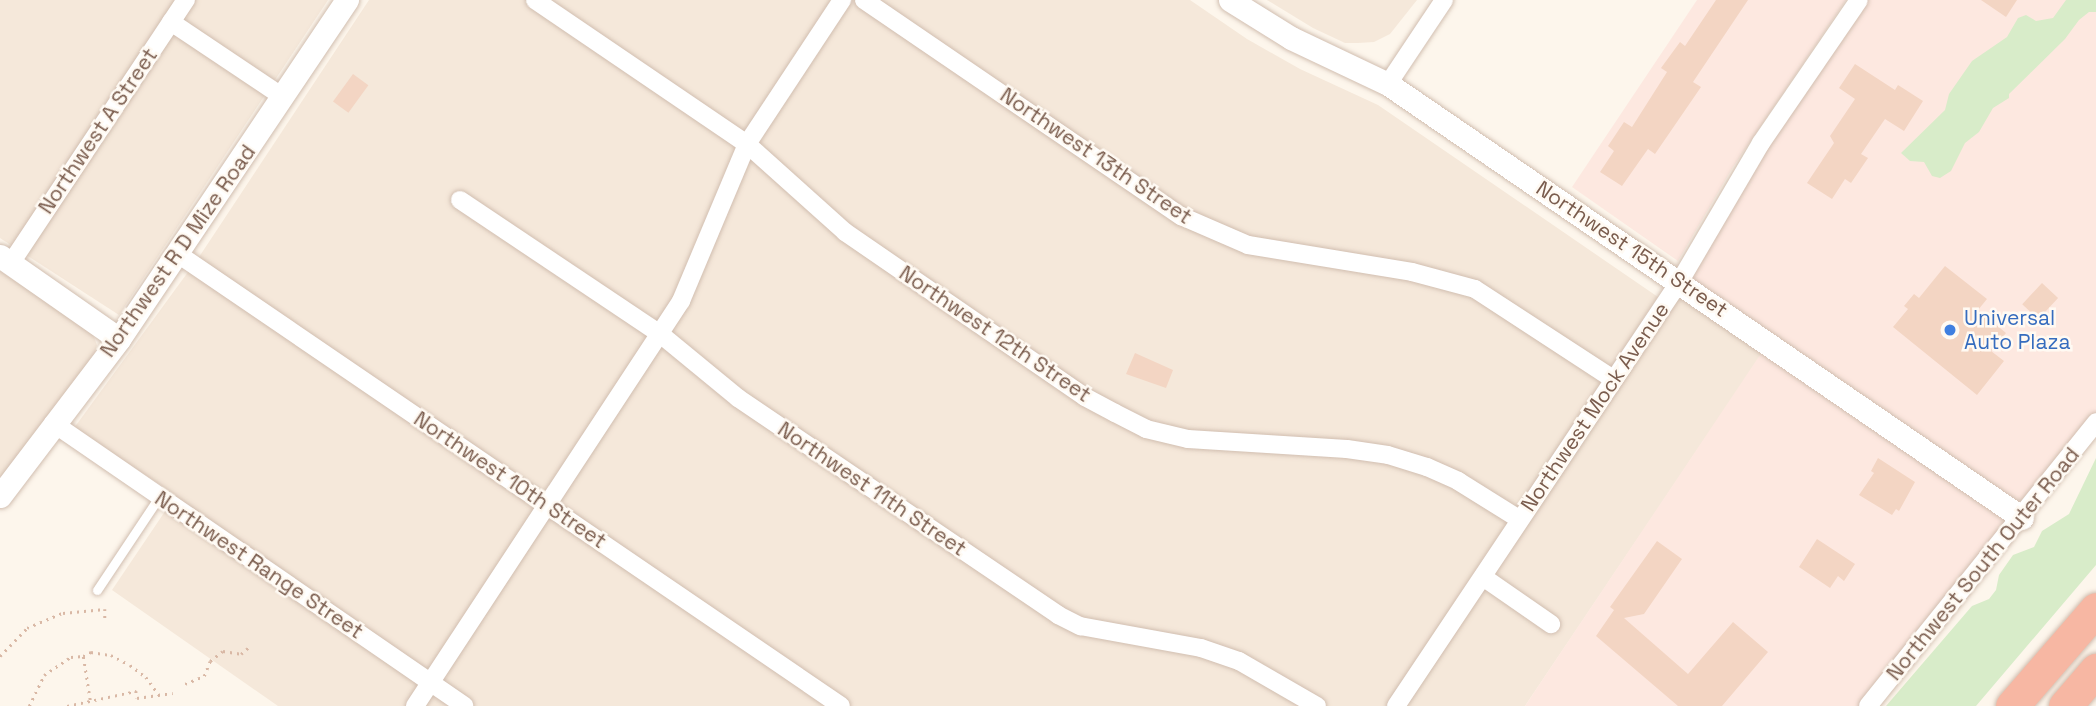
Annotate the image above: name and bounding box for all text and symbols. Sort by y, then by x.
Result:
street label: Northwest A Street [33,43,163,219]
street label: Northwest 13th Street [995,82,1197,230]
street label: Northwest R D Mize Road [95,140,261,362]
street label: Northwest 15th Street [1531,175,1733,323]
street label: Northwest 12th Street [894,260,1096,408]
street label: Northwest Mock Avenue [1516,298,1674,516]
place label: Universal Auto Plaza [1964,305,2071,355]
marker: Universal Auto Plaza [1942,322,1958,338]
street label: Northwest 10th Street [409,406,611,554]
street label: Northwest 11th Street [773,417,971,561]
street label: Northwest South Outer Road [1881,442,2085,686]
street label: Northwest Range Street [150,486,368,644]

